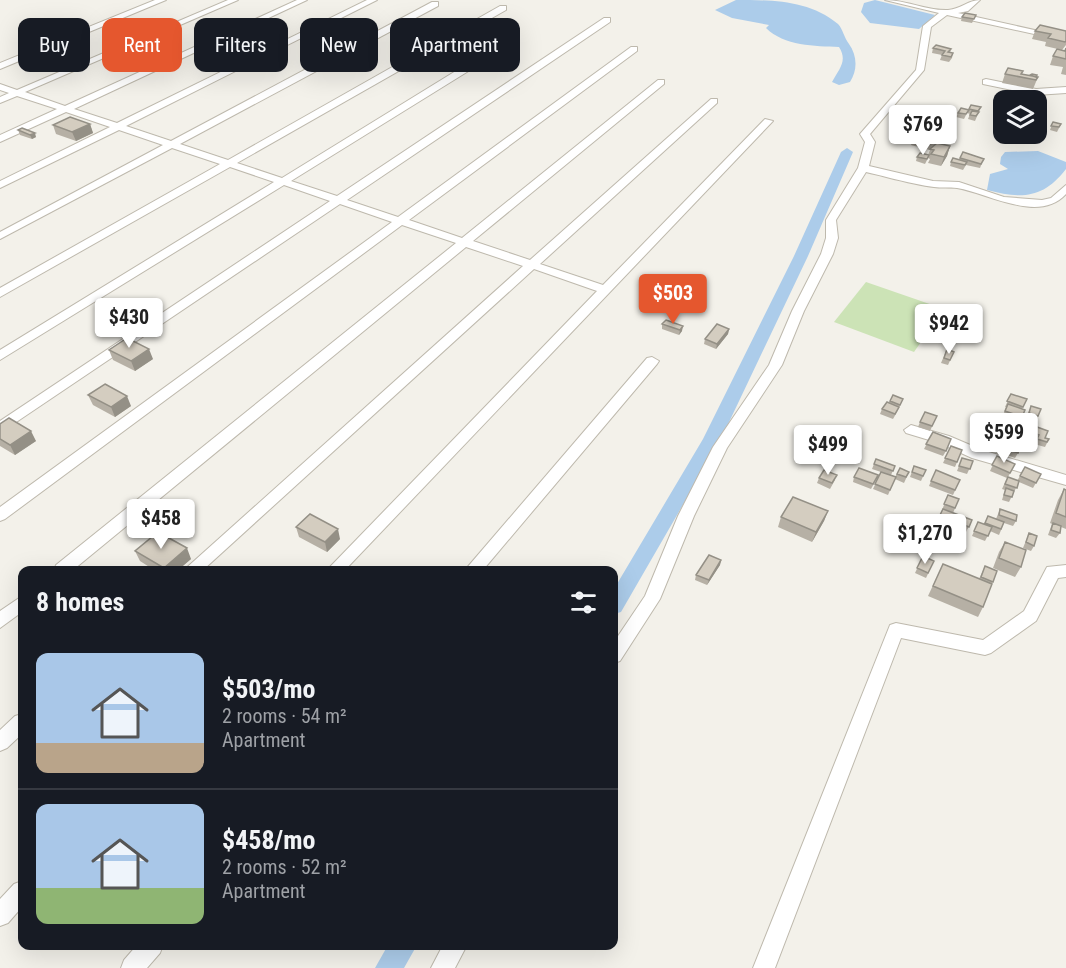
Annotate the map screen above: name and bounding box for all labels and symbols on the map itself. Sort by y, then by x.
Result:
pin: $769 [887,105,959,156]
pin: $503 [637,274,709,325]
pin: $430 [93,298,165,349]
pin: $942 [913,304,985,355]
pin: $599 [968,413,1040,464]
pin: $499 [792,425,864,476]
pin: $458 [125,499,197,550]
pin: $1,270 [876,514,974,565]

